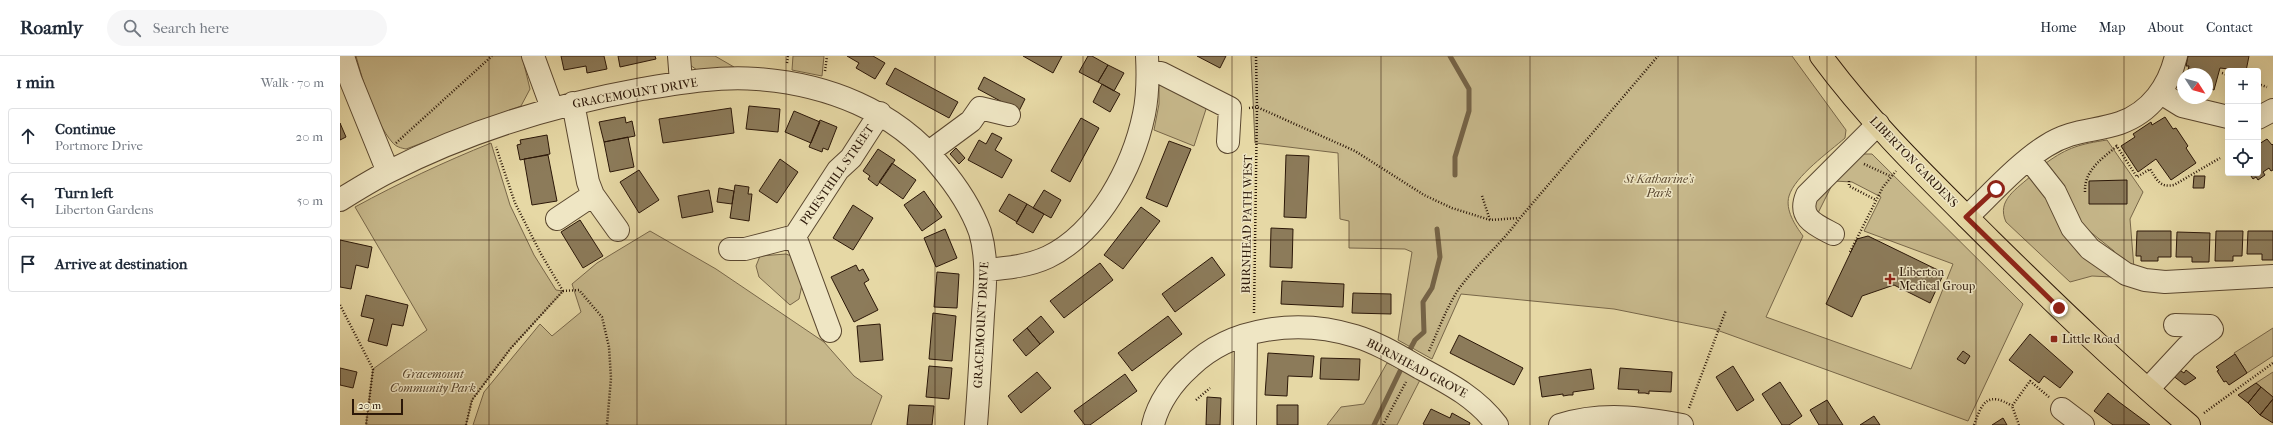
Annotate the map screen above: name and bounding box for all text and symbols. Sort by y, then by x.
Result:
search box [107,10,387,46]
text: Roamly [20,17,83,39]
icon: search [121,17,143,39]
text: Search here [153,19,229,37]
text: Home [2040,19,2077,36]
text: Map [2099,19,2126,36]
text: About [2148,19,2184,36]
text: Contact [2206,19,2253,36]
north arrow [2177,68,2213,104]
map controls [2225,68,2261,176]
button: + [2225,68,2261,104]
text: 1 min [16,72,55,92]
text: Walk · 70 m [261,75,324,90]
street label: GRACEMOUNT DRIVE [571,75,699,111]
button: − [2225,104,2261,140]
street label: LIBERTON GARDENS [1867,114,1961,210]
text: Continue [55,120,115,138]
street label: PRIESTHILL STREET [797,121,877,228]
icon: ahead [17,125,39,147]
text: 20 m [296,129,323,144]
text: Portmore Drive [55,138,143,153]
button: locate [2225,140,2261,176]
street label: BURNHEAD PATH WEST [1239,153,1255,294]
park label: St Katharine's Park [1623,172,1694,200]
route start [1987,180,2005,198]
text: Turn left [55,184,113,202]
icon: left [17,189,39,211]
text: 50 m [297,193,323,208]
text: Liberton Gardens [55,202,153,217]
icon: arrive [17,253,39,275]
text: Arrive at destination [55,255,187,273]
street label: GRACEMOUNT DRIVE [971,261,991,389]
place label: Liberton Medical Group [1899,265,1976,293]
marker: Liberton Medical Group [1884,273,1896,285]
route end [2050,299,2068,317]
place label: Little Road [2062,332,2120,346]
marker: Little Road [2049,334,2059,344]
street label: BURNHEAD GROVE [1364,335,1470,401]
park label: Gracemount Community Park [390,367,476,395]
scale bar [352,397,403,416]
text: 20 m [358,399,381,412]

